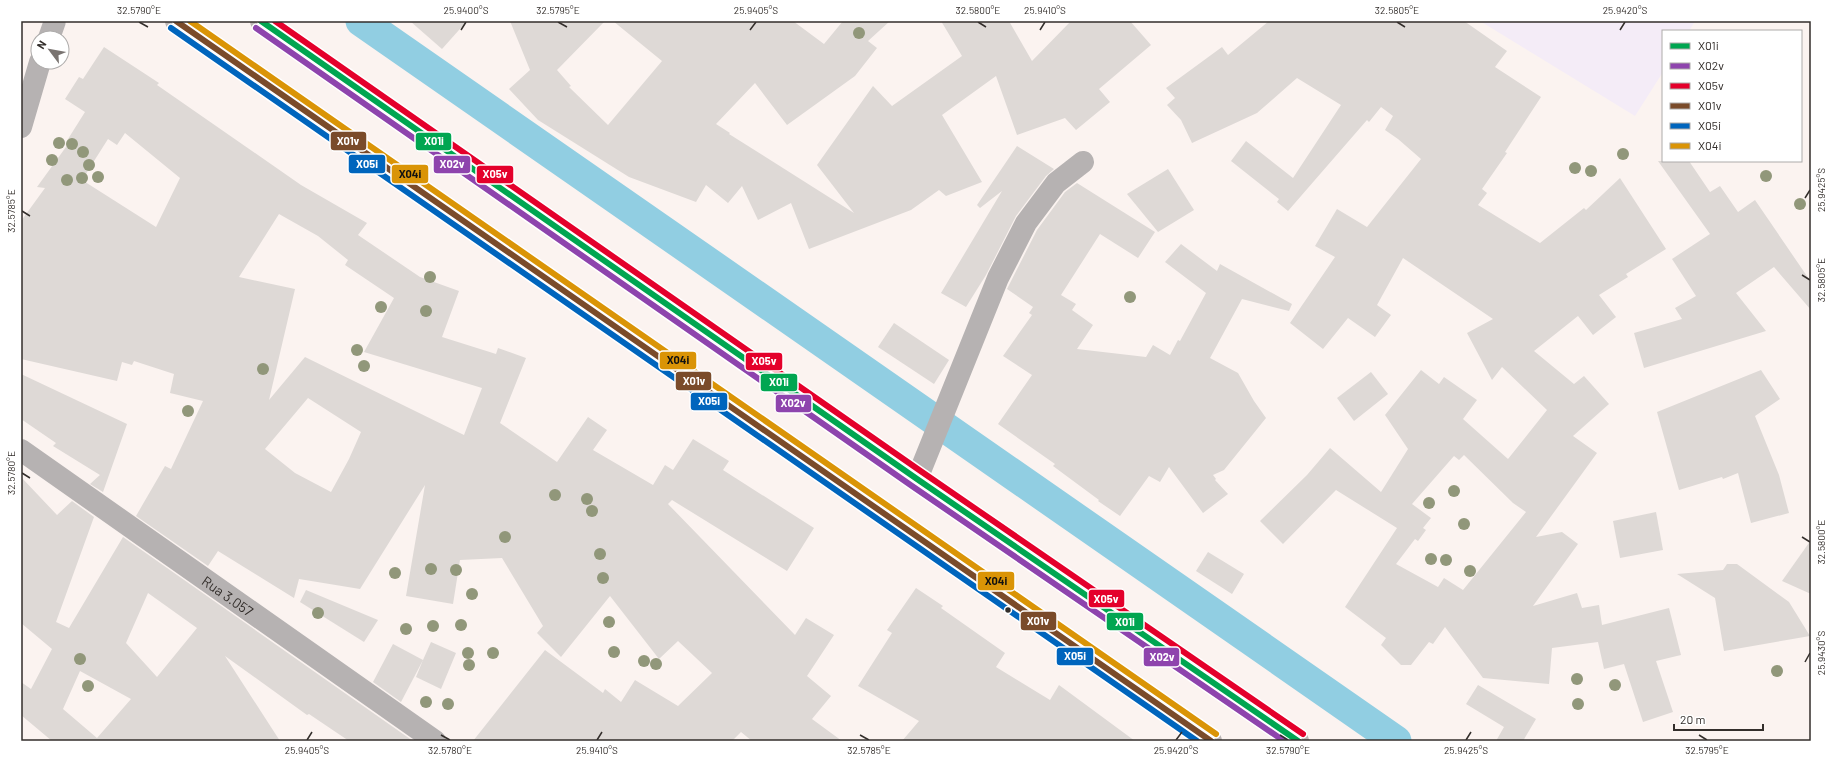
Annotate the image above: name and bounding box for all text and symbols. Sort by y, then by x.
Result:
text: 32.5790°E [117,4,161,16]
text: 25.9400°S [444,4,489,16]
text: 32.5795°E [536,4,580,16]
text: 25.9405°S [734,4,778,16]
text: 32.5800°E [956,4,1000,16]
text: 25.9410°S [1024,4,1066,16]
text: 32.5805°E [1375,4,1419,16]
text: 25.9420°S [1603,4,1647,16]
north arrow [30,30,70,70]
legend [1662,30,1802,162]
text: N [34,38,49,51]
text: X01i [1698,38,1719,52]
text: X02v [1698,58,1724,72]
text: X05v [1698,78,1724,92]
text: X01v [1698,98,1722,112]
text: X05i [1698,118,1721,132]
line badge: X01v [330,131,367,151]
line badge: X01i [415,132,452,151]
text: X01v [337,134,360,147]
text: X01i [424,134,444,147]
text: X04i [1698,138,1722,152]
line badge: X05i [348,154,386,174]
line badge: X02v [433,155,471,174]
text: X05i [356,157,378,170]
text: X02v [439,157,465,170]
line badge: X04i [391,164,429,184]
line badge: X05v [476,165,514,184]
text: X04i [399,167,422,180]
text: X05v [483,167,508,180]
text: 25.9425°S [1815,168,1827,212]
text: 32.5785°E [5,189,17,233]
text: 32.5805°E [1815,258,1827,302]
line badge: X04i [659,351,697,370]
line badge: X05v [745,352,783,371]
text: X04i [667,353,690,366]
text: X05v [752,354,777,367]
line badge: X01v [675,371,712,391]
line badge: X01i [760,373,798,392]
text: X01v [683,374,706,387]
text: X01i [769,375,789,388]
line badge: X05i [690,392,728,411]
text: X05i [698,394,720,407]
line badge: X02v [775,394,812,413]
text: X02v [780,396,806,409]
text: 32.5780°E [5,451,17,495]
text: 32.5800°E [1815,520,1827,564]
line badge: X04i [977,571,1015,591]
street label: Rua 3.057 [199,572,257,619]
text: X04i [985,574,1008,587]
line badge: X05v [1088,589,1125,608]
text: X05v [1094,592,1119,605]
unlabelled marker [1003,605,1013,615]
line badge: X01v [1020,611,1057,631]
line badge: X01i [1106,612,1144,631]
text: X01v [1027,614,1050,627]
text: X01i [1115,615,1135,628]
text: 25.9430°S [1815,631,1827,675]
line badge: X05i [1056,647,1094,666]
line badge: X02v [1143,647,1180,667]
text: X05i [1064,649,1086,662]
text: X02v [1149,650,1175,663]
scale bar [1674,706,1763,732]
text: 20 m [1680,712,1706,726]
text: 25.9405°S [285,744,329,756]
text: 32.5780°E [428,744,472,756]
text: 25.9410°S [576,744,618,756]
text: 32.5785°E [847,744,891,756]
text: 25.9420°S [1154,744,1198,756]
text: 32.5790°E [1266,744,1310,756]
text: 25.9425°S [1444,744,1488,756]
text: 32.5795°E [1685,744,1729,756]

